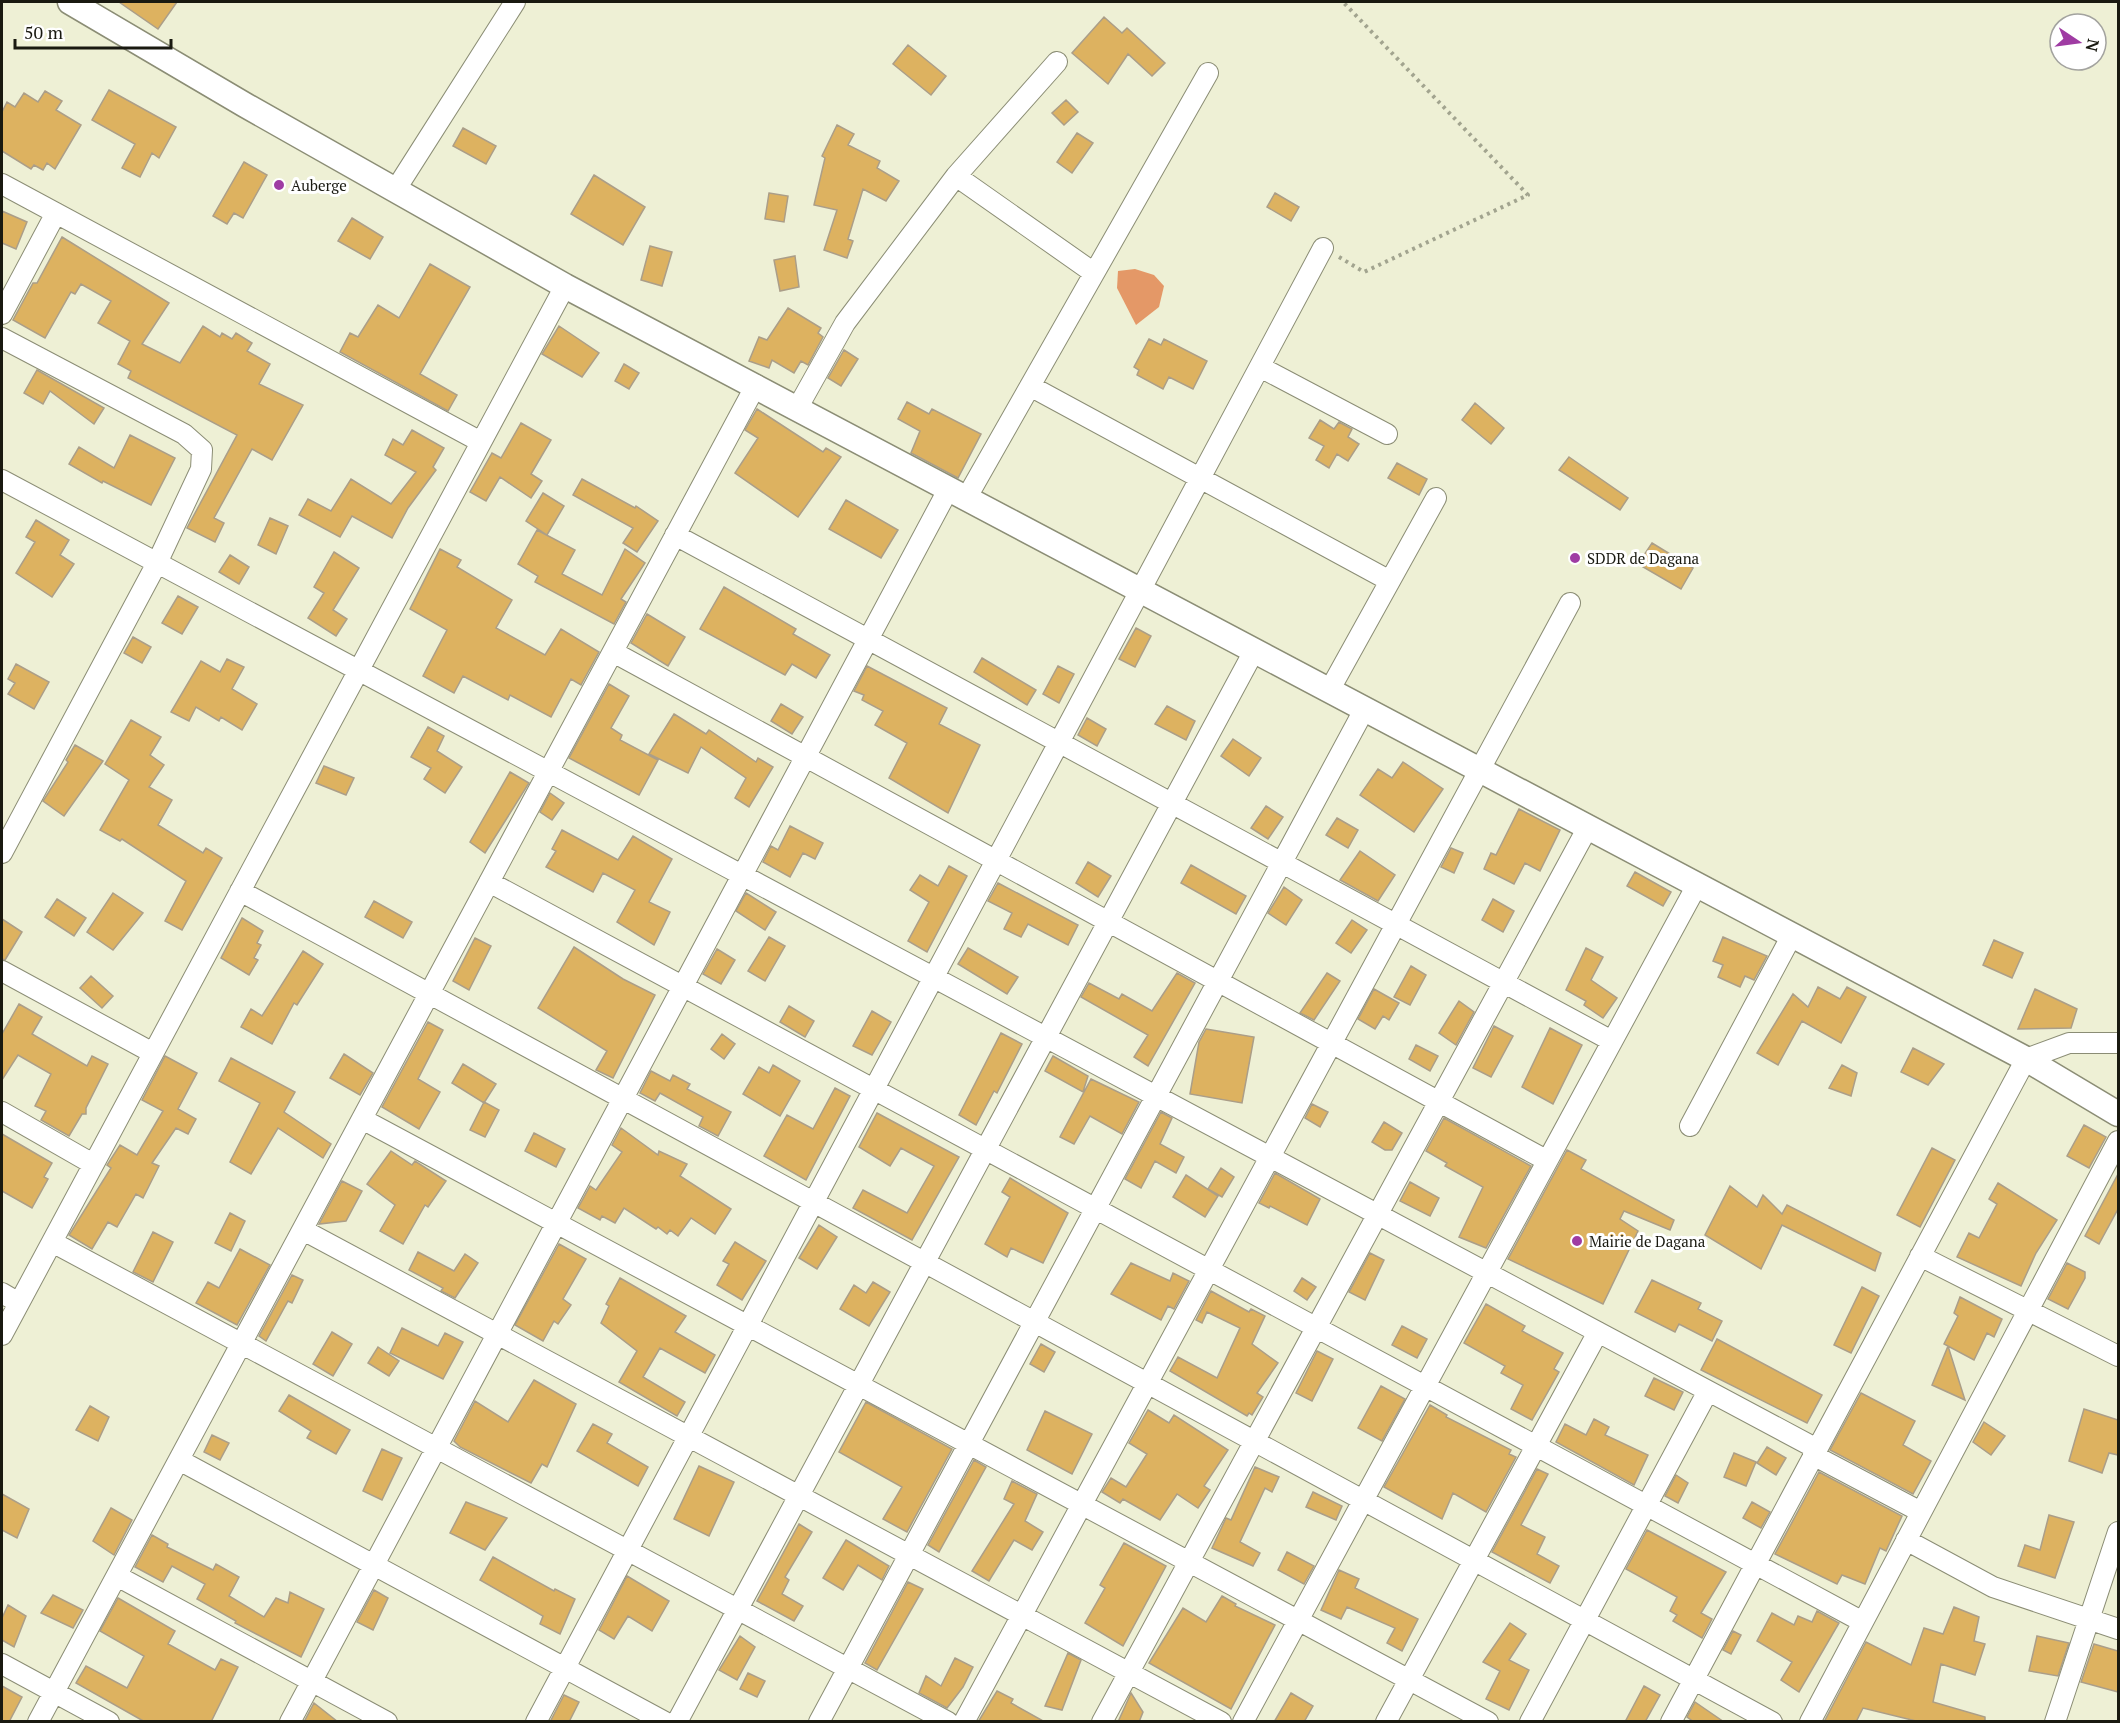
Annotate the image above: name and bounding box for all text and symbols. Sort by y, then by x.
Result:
scale bar [15,12,171,50]
north arrow [2048,12,2108,72]
text: 50 m [24,20,64,44]
text: N [2081,37,2105,54]
place label: Auberge [291,175,347,195]
marker: Auberge [272,178,286,192]
place label: SDDR de Dagana [1587,548,1700,568]
marker: SDDR de Dagana [1568,551,1582,565]
place label: Mairie de Dagana [1589,1231,1706,1251]
marker: Mairie de Dagana [1570,1234,1584,1248]

